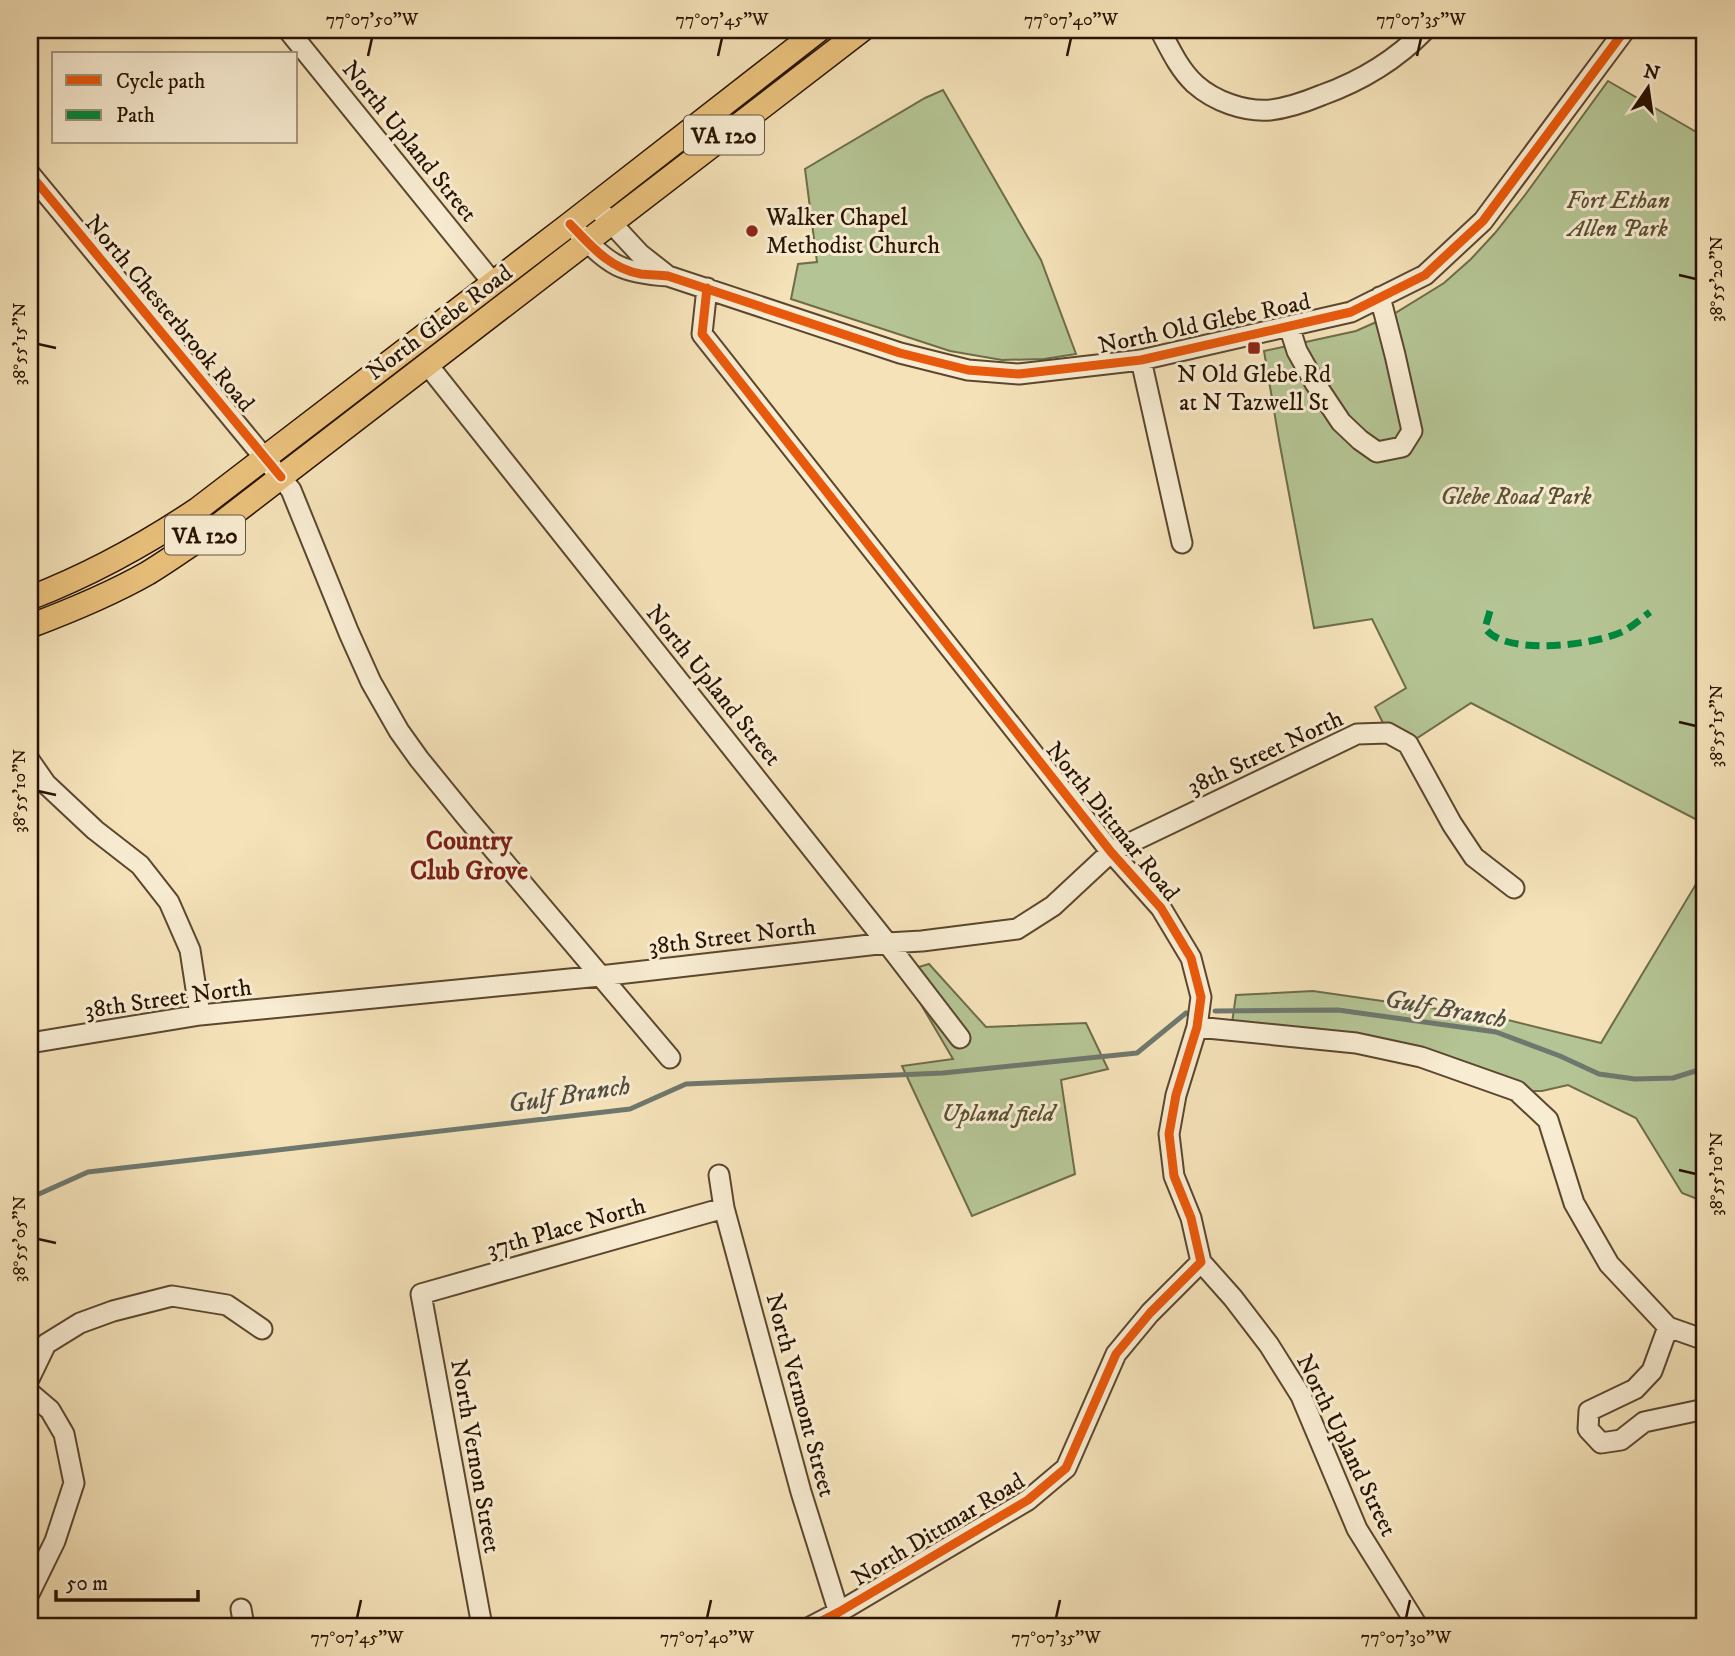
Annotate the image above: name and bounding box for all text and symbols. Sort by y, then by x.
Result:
text: 77°07'50"W [326,9,419,31]
text: 77°07'45"W [675,9,769,31]
text: 77°07'40"W [1024,9,1119,31]
text: 77°07'35"W [1376,9,1466,31]
legend [52,52,298,144]
north arrow [1612,52,1682,122]
street label: North Upland Street [335,55,484,229]
text: N [1641,60,1662,86]
text: Cycle path [116,69,205,95]
text: Path [116,103,155,129]
road number: VA 120 [684,116,764,154]
park label: Fort Ethan Allen Park [1565,186,1670,244]
place label: Walker Chapel Methodist Church [765,203,941,261]
street label: North Chesterbrook Road [78,209,261,418]
marker: Walker Chapel Methodist Church [744,223,760,239]
text: 38°55'20"N [1706,236,1728,322]
street label: North Glebe Road [361,258,519,387]
street label: North Old Glebe Road [1095,287,1313,361]
text: 38°55'15"N [9,302,31,386]
marker: N Old Glebe Rd at N Tazwell St [1246,340,1262,356]
place label: N Old Glebe Rd at N Tazwell St [1177,360,1331,418]
park label: Glebe Road Park [1441,482,1591,512]
road number: VA 120 [165,516,245,554]
street label: North Upland Street [639,599,788,773]
text: 38°55'15"N [1706,684,1728,768]
street label: 38th Street North [1183,704,1348,802]
street label: North Dittmar Road [1039,736,1186,907]
text: 38°55'10"N [9,749,31,833]
district label: Country Club Grove [410,825,528,888]
street label: 38th Street North [647,912,818,962]
street label: 38th Street North [83,972,254,1026]
water label: Gulf Branch [1382,983,1510,1036]
water label: Gulf Branch [506,1070,633,1121]
park label: Upland field [942,1099,1058,1129]
text: 38°55'10"N [1706,1132,1728,1216]
street label: 37th Place North [483,1191,649,1265]
text: 38°55'05"N [9,1196,31,1282]
street label: North Vermont Street [758,1290,842,1501]
street label: North Upland Street [1289,1349,1403,1542]
street label: North Vernon Street [443,1357,507,1556]
street label: North Dittmar Road [847,1466,1030,1593]
scale bar [56,1558,198,1602]
text: 50 m [66,1571,108,1597]
text: 77°07'45"W [310,1627,404,1649]
text: 77°07'40"W [660,1627,755,1649]
text: 77°07'35"W [1011,1627,1101,1649]
text: 77°07'30"W [1361,1627,1452,1649]

